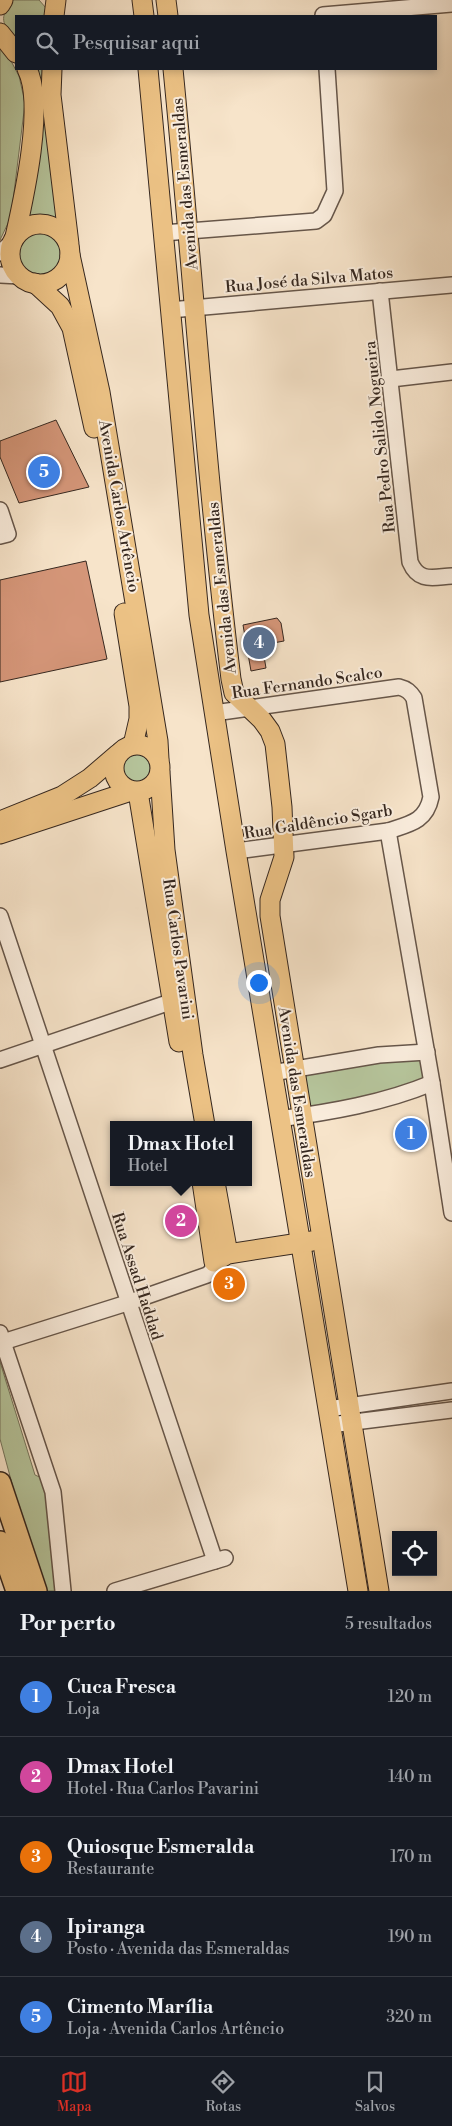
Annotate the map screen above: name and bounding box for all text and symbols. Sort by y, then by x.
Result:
search box [15,15,437,70]
icon: search [33,29,61,57]
text: Pesquisar aqui [73,31,200,55]
street label: Avenida das Esmeraldas [168,97,203,272]
street label: Rua José da Silva Matos [224,263,394,297]
street label: Rua Pedro Salido Nogueira [360,339,400,534]
street label: Avenida Carlos Artêncio [94,417,144,594]
pin: 5 [28,453,60,491]
street label: Avenida das Esmeraldas [203,501,241,676]
pin: 4 [243,624,275,662]
street label: Rua Fernando Scalco [231,663,384,703]
street label: Rua Galdêncio Sgarb [243,800,394,844]
street label: Rua Carlos Pavarini [158,877,198,1021]
your location [246,970,272,996]
street label: Avenida das Esmeraldas [273,1004,320,1179]
pin: 1 [395,1115,427,1153]
popup [110,1121,252,1186]
text: Dmax Hotel [128,1132,234,1156]
text: Hotel [128,1156,168,1176]
pin: 2 [165,1202,197,1240]
street label: Rua Assad Haddad [107,1210,167,1343]
pin: 3 [213,1265,245,1303]
map controls [392,1531,437,1576]
button: locate [392,1531,437,1576]
text: Por perto [20,1611,116,1637]
text: 5 resultados [345,1614,432,1634]
text: Cuca Fresca [67,1675,176,1699]
text: 1 [32,1687,40,1707]
text: 120 m [388,1687,432,1707]
text: Loja [67,1699,100,1719]
text: Dmax Hotel [67,1755,174,1779]
text: 2 [31,1767,41,1787]
text: 140 m [388,1767,432,1787]
text: Hotel · Rua Carlos Pavarini [67,1779,259,1799]
text: Quiosque Esmeralda [67,1835,254,1859]
text: 3 [31,1847,41,1867]
text: 170 m [390,1847,432,1867]
text: Restaurante [67,1859,154,1879]
text: Ipiranga [67,1915,145,1939]
text: 4 [31,1927,41,1947]
text: 190 m [388,1927,432,1947]
text: Posto · Avenida das Esmeraldas [67,1939,290,1959]
text: Cimento Marília [67,1995,213,2019]
text: 5 [31,2007,41,2027]
text: 320 m [386,2007,432,2027]
text: Loja · Avenida Carlos Artêncio [67,2019,284,2039]
tab: Mapa [57,2068,92,2116]
tab: Rotas [205,2068,241,2116]
tab: Salvos [355,2068,395,2116]

